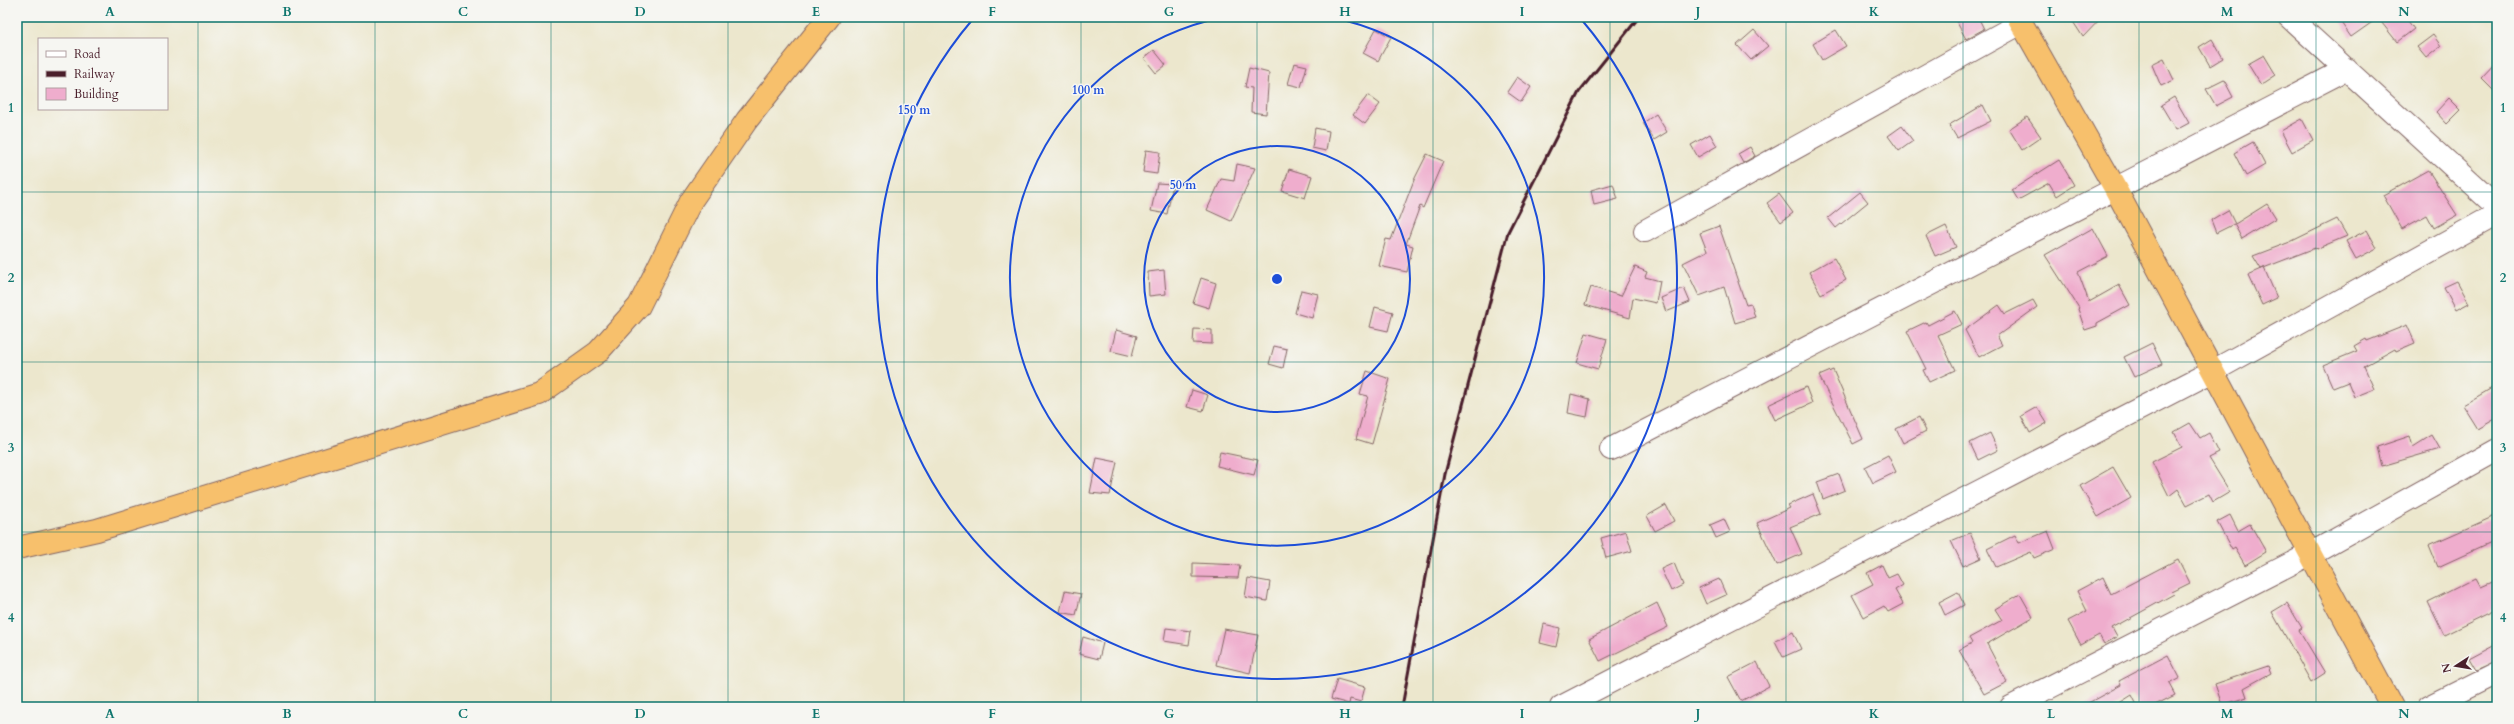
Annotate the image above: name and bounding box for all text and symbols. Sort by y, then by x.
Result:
text: A [105,3,115,21]
text: B [282,3,292,21]
text: C [458,3,468,21]
text: D [634,3,646,21]
text: E [812,3,820,21]
text: F [988,3,996,21]
text: G [1164,3,1175,21]
text: H [1339,3,1351,21]
text: I [1519,3,1525,21]
text: J [1694,3,1701,21]
text: K [1869,3,1880,21]
text: L [2047,3,2056,21]
text: M [2221,3,2234,21]
text: N [2398,3,2410,21]
legend [38,38,168,110]
text: Road [74,46,101,62]
text: Railway [74,66,116,82]
text: 100 m [1072,82,1105,98]
text: Building [74,86,119,102]
text: 1 [8,99,14,117]
text: 1 [2500,99,2506,117]
text: 150 m [898,102,931,118]
text: 50 m [1170,177,1197,193]
text: 2 [8,269,15,287]
text: 2 [2500,269,2507,287]
centre of rings [1270,272,1284,286]
text: 3 [8,439,15,457]
text: 3 [2500,439,2507,457]
text: 4 [8,609,15,627]
text: 4 [2500,609,2507,627]
north arrow [2436,646,2476,686]
text: N [2438,661,2455,674]
text: A [105,705,115,723]
text: B [282,705,292,723]
text: C [458,705,468,723]
text: D [634,705,646,723]
text: E [812,705,820,723]
text: F [988,705,996,723]
text: G [1164,705,1175,723]
text: H [1339,705,1351,723]
text: I [1519,705,1525,723]
text: J [1694,705,1701,723]
text: K [1869,705,1880,723]
text: L [2047,705,2056,723]
text: M [2221,705,2234,723]
text: N [2398,705,2410,723]

